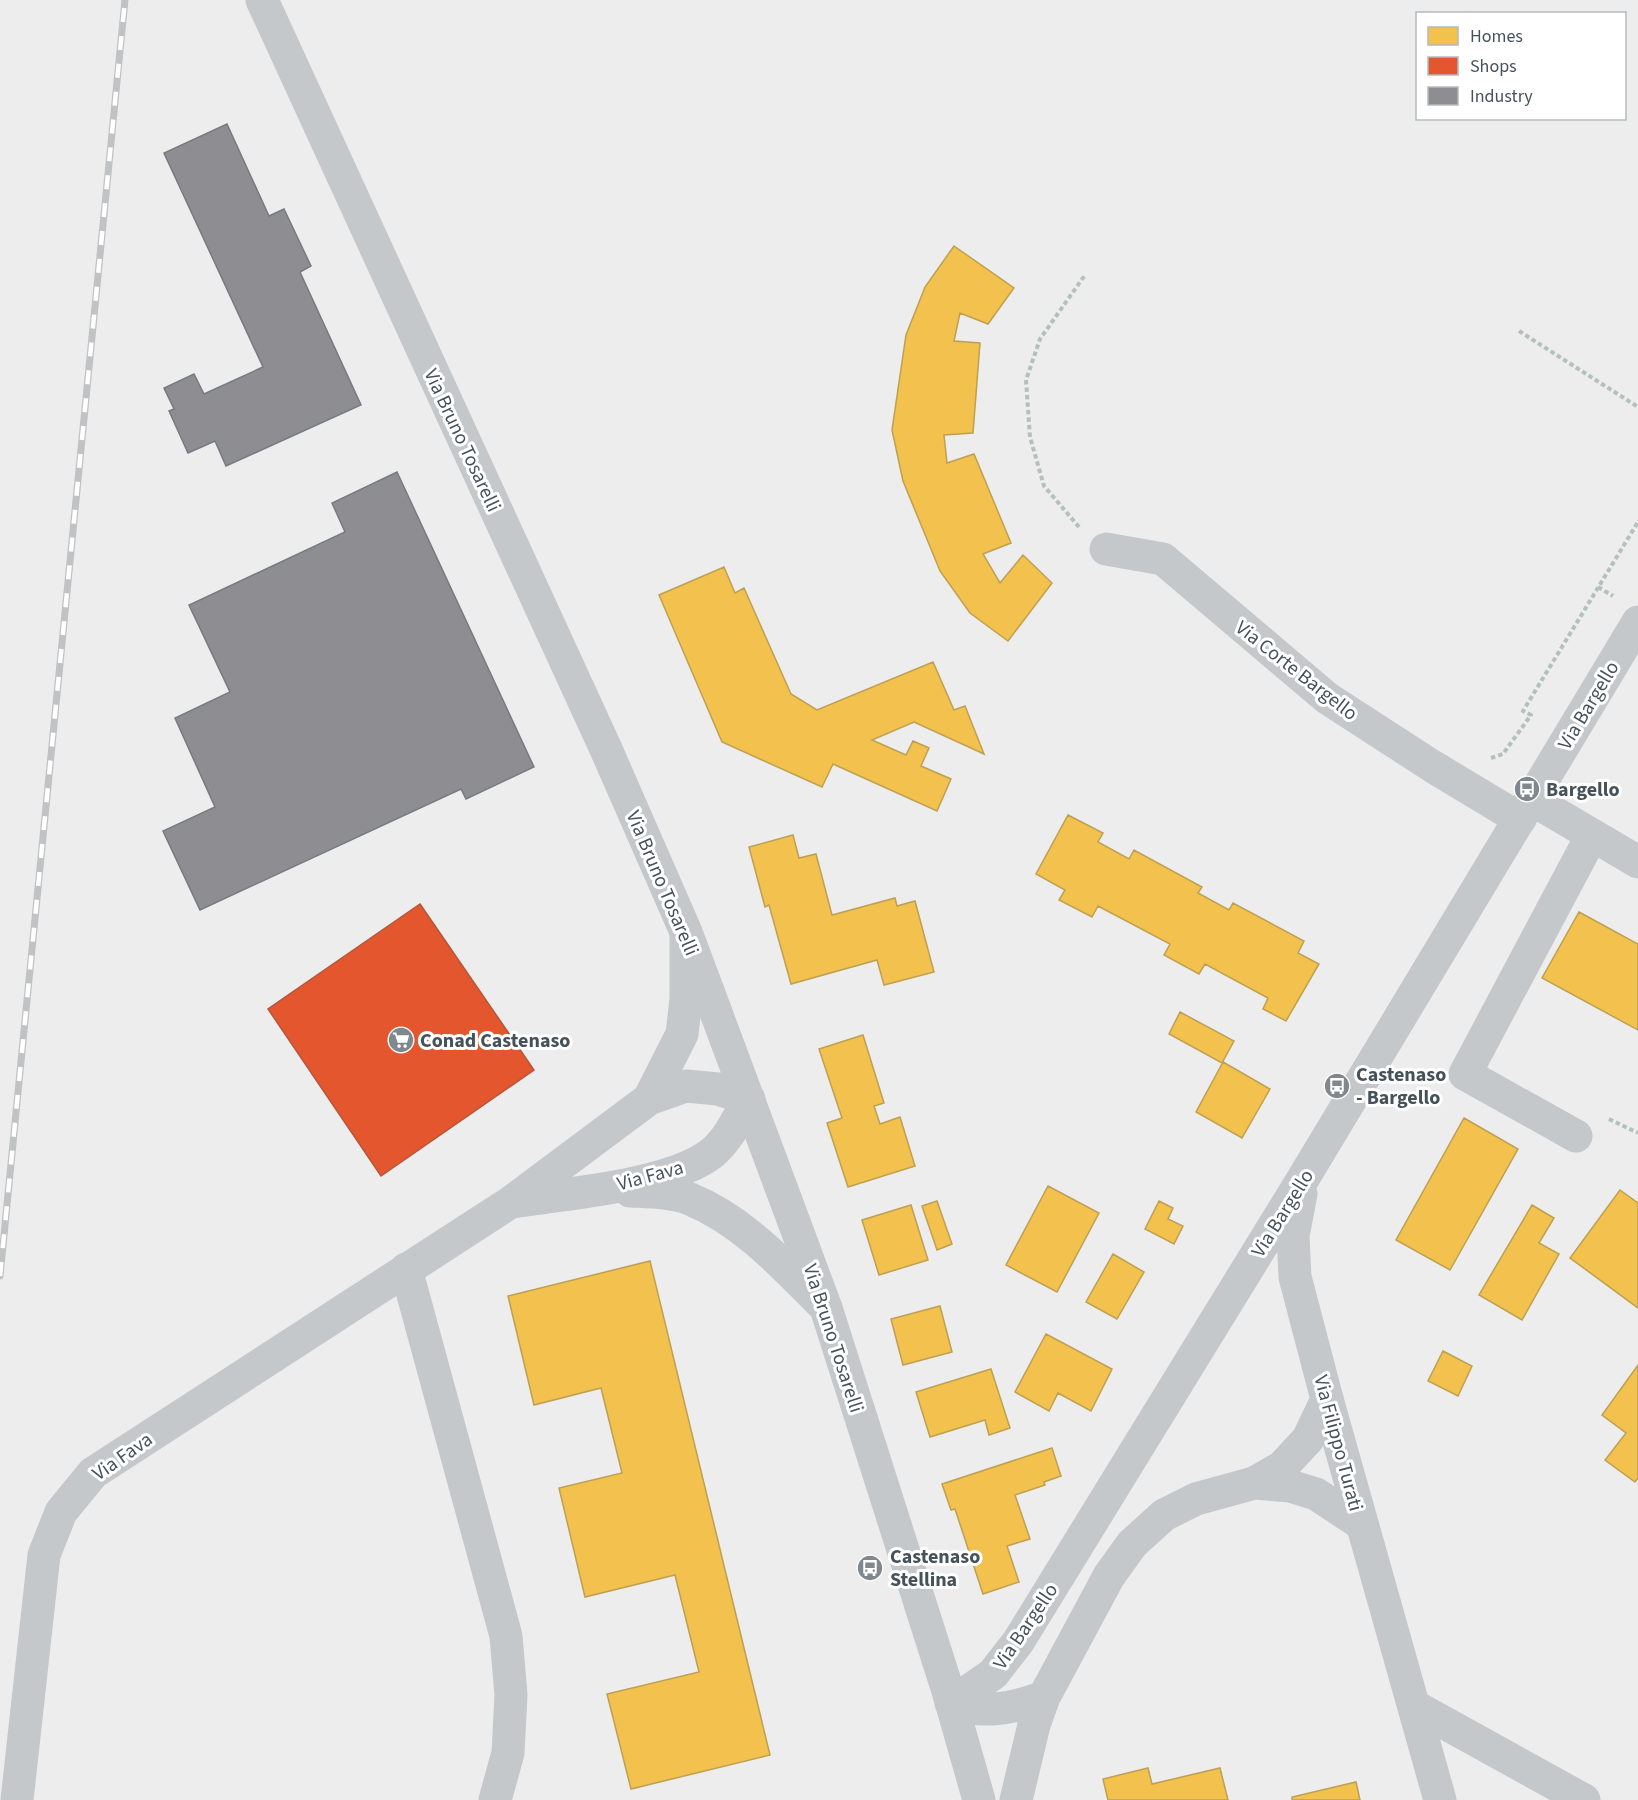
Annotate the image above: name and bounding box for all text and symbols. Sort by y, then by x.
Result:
legend [1416,12,1626,120]
text: Homes [1470,24,1523,49]
text: Shops [1470,54,1517,79]
text: Industry [1470,84,1533,109]
street label: Via Bruno Tosarelli [417,364,508,517]
street label: Via Corte Bargello [1229,614,1363,727]
street label: Via Bargello [1551,656,1626,755]
bus stop icon: Bargello [1512,774,1542,804]
place label: Bargello [1546,776,1620,804]
street label: Via Bruno Tosarelli [619,807,705,960]
supermarket icon: Conad Castenaso [386,1025,416,1055]
place label: Conad Castenaso [420,1027,570,1055]
place label: Castenaso - Bargello [1356,1061,1446,1112]
bus stop icon: Castenaso - Bargello [1322,1071,1352,1101]
street label: Via Fava [614,1154,687,1198]
street label: Via Bargello [1245,1164,1321,1263]
street label: Via Bruno Tosarelli [796,1260,870,1416]
street label: Via Filippo Turati [1306,1372,1370,1514]
street label: Via Fava [87,1426,158,1488]
place label: Castenaso Stellina [890,1543,980,1594]
bus stop icon: Castenaso Stellina [855,1553,885,1583]
street label: Via Bargello [987,1578,1065,1675]

